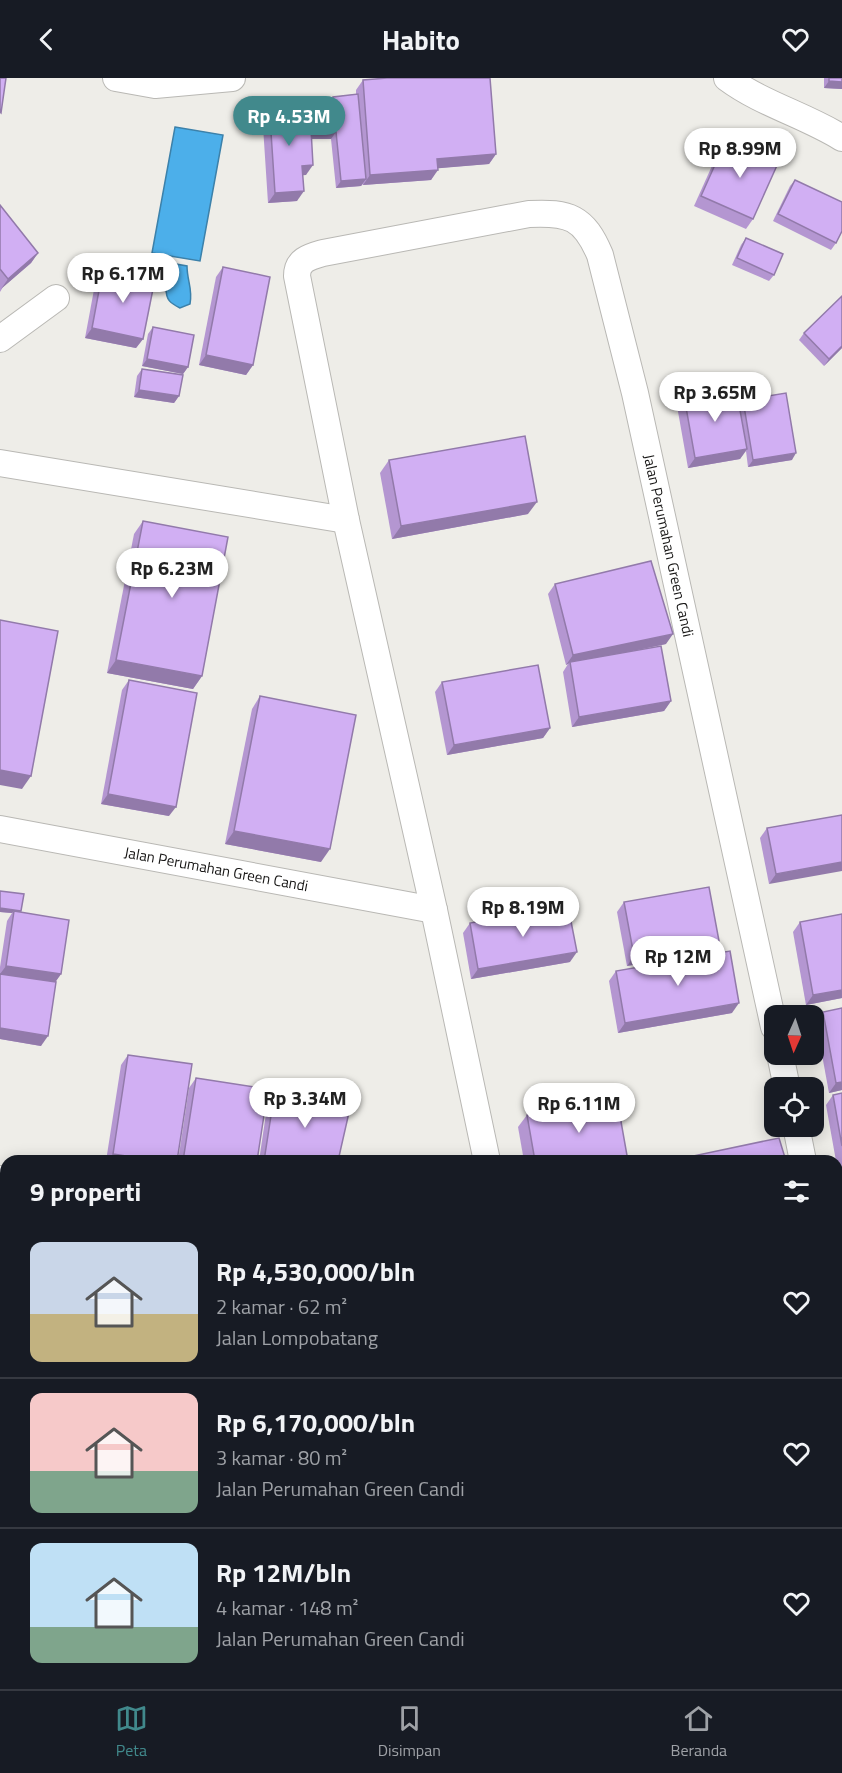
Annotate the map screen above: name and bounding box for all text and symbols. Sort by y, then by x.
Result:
text: Habito [382,19,460,60]
icon: back [30,23,63,56]
icon: heart [779,23,812,56]
pin: Rp 4.53M [227,96,351,147]
text: Rp 4.53M [247,100,331,131]
pin: Rp 8.99M [678,128,802,179]
text: Rp 8.99M [698,132,782,163]
pin: Rp 6.17M [61,253,185,304]
text: Rp 6.17M [81,257,165,288]
pin: Rp 3.65M [653,372,777,423]
text: Rp 3.65M [673,376,757,407]
street label: Jalan Perumahan Green Candi [638,452,700,639]
pin: Rp 6.23M [110,548,234,599]
text: Rp 6.23M [130,552,214,583]
street label: Jalan Perumahan Green Candi [123,840,310,897]
pin: Rp 8.19M [461,887,585,938]
text: Rp 8.19M [481,891,565,922]
pin: Rp 12M [629,936,727,987]
text: Rp 12M [644,940,712,971]
north arrow [764,1005,824,1065]
map controls [764,1005,824,1137]
button: locate [764,1077,824,1137]
pin: Rp 3.34M [243,1078,367,1129]
text: Rp 3.34M [263,1082,347,1113]
pin: Rp 6.11M [517,1083,641,1134]
text: Rp 6.11M [537,1087,621,1118]
text: 9 properti [30,1172,141,1211]
icon: filters [780,1175,813,1208]
text: Rp 4,530,000/bln [216,1252,415,1291]
icon: home [78,1266,150,1338]
icon: heart [780,1286,813,1319]
text: 2 kamar · 62 m² [216,1291,347,1322]
text: Jalan Lompobatang [216,1322,378,1353]
text: Rp 6,170,000/bln [216,1403,415,1442]
icon: home [78,1417,150,1489]
icon: heart [780,1437,813,1470]
text: 3 kamar · 80 m² [216,1442,347,1473]
text: Jalan Perumahan Green Candi [216,1473,465,1504]
text: Rp 12M/bln [216,1553,351,1592]
icon: home [78,1567,150,1639]
icon: heart [780,1587,813,1620]
text: 4 kamar · 148 m² [216,1592,358,1623]
text: Jalan Perumahan Green Candi [216,1623,465,1654]
tab: Peta [115,1702,148,1762]
tab: Disimpan [378,1702,441,1762]
tab: Beranda [671,1702,727,1762]

